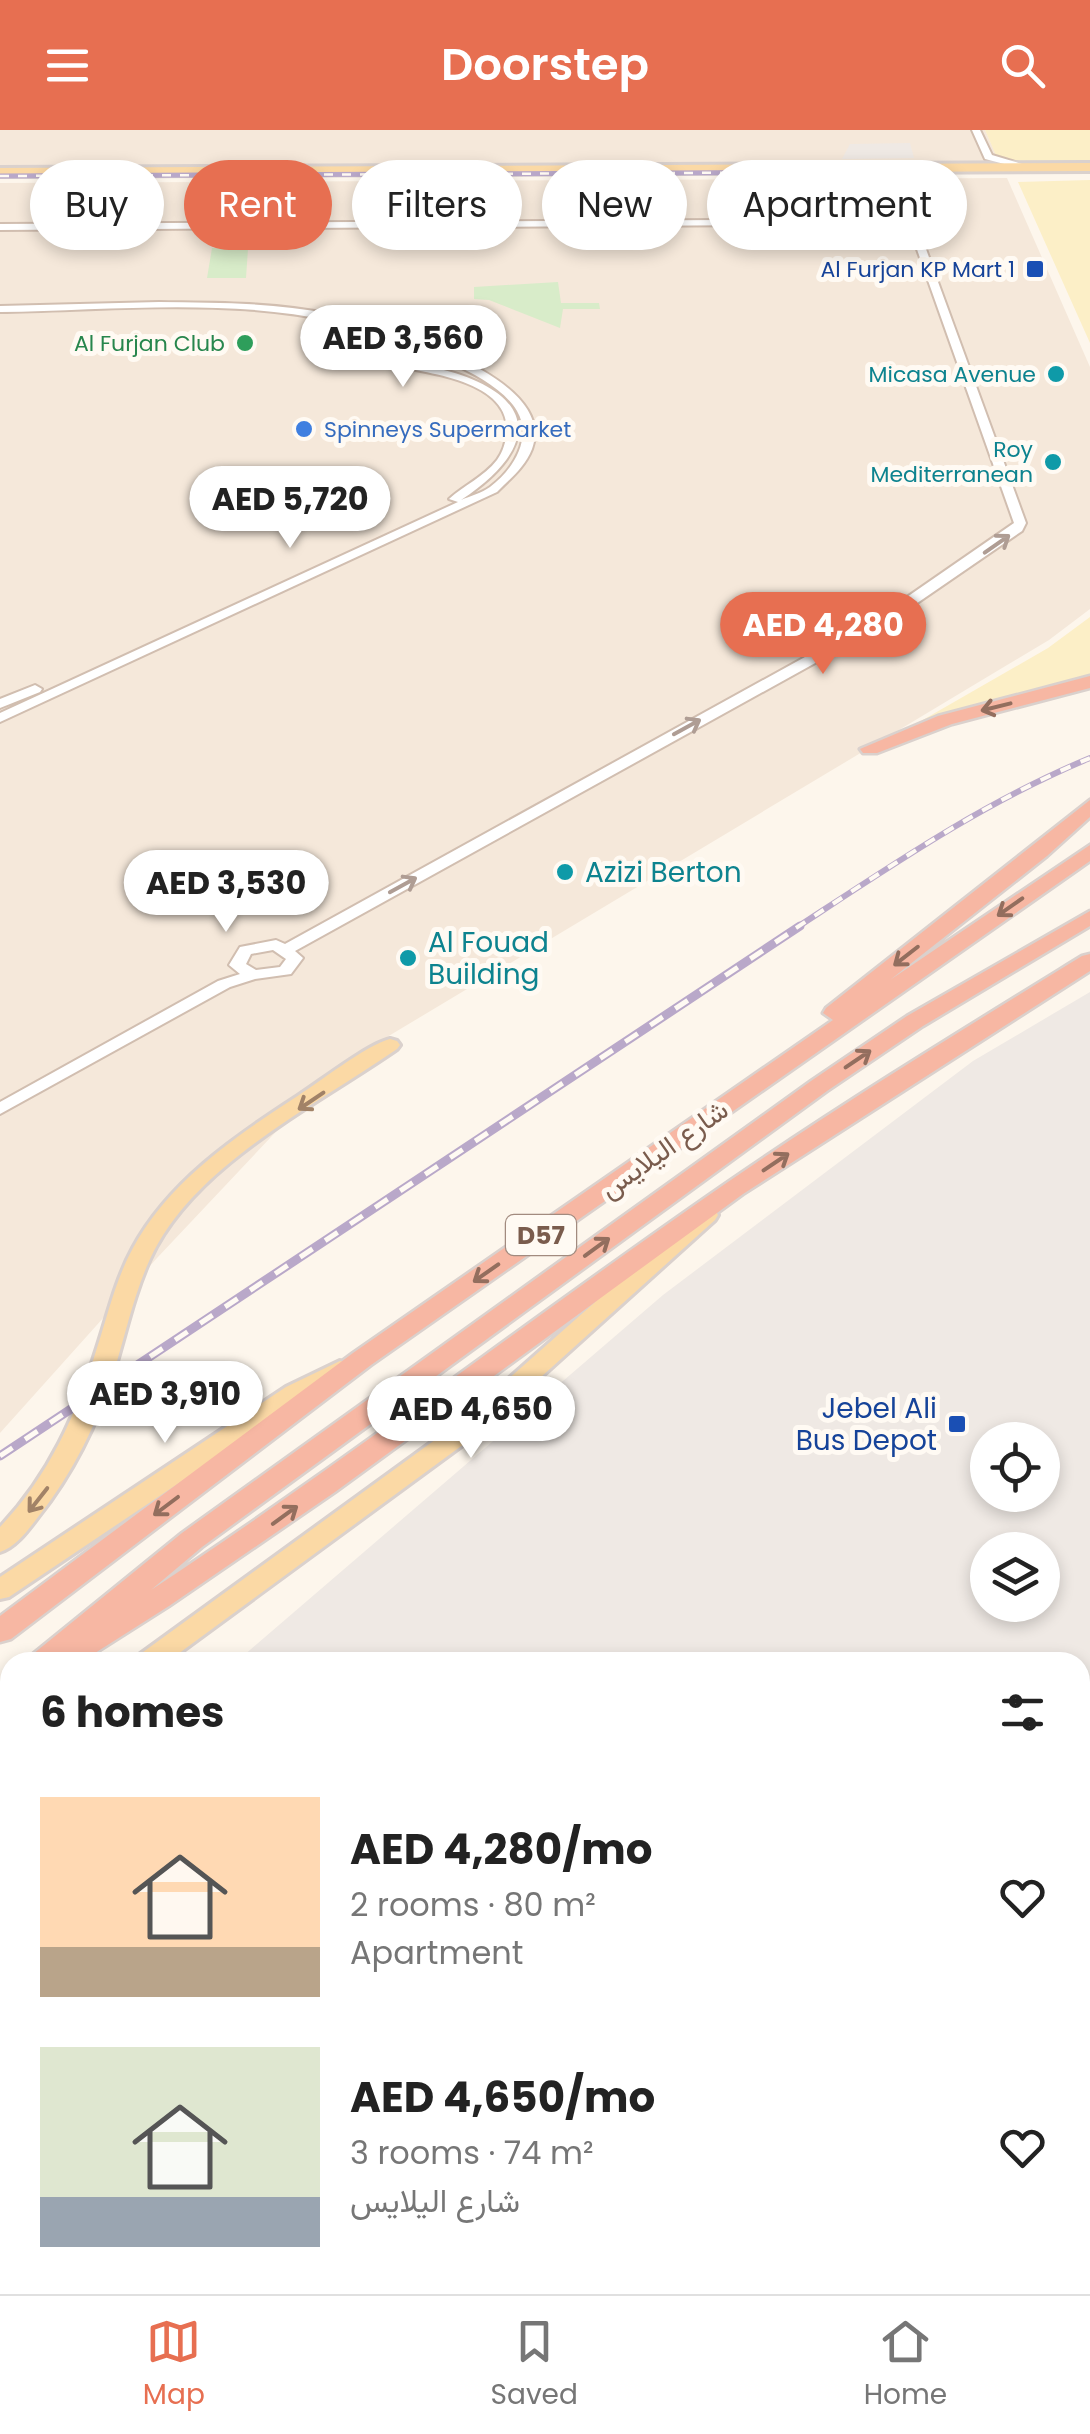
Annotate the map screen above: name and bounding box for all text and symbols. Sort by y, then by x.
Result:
text: Doorstep [441,33,649,96]
icon: menu [40,38,95,93]
icon: search [995,38,1050,93]
chip: Buy [30,160,164,250]
chip: Rent [184,160,332,250]
chip: Filters [352,160,522,250]
chip: New [542,160,687,250]
chip: Apartment [707,160,967,250]
place label: Al Furjan KP Mart 1 [820,254,1015,285]
marker: Al Furjan KP Mart 1 [1024,258,1046,280]
pin: AED 3,560 [289,305,517,390]
text: AED 3,560 [322,315,484,360]
place label: Al Furjan Club [74,328,225,359]
marker: Al Furjan Club [234,332,256,354]
place label: Micasa Avenue [869,359,1036,390]
marker: Micasa Avenue [1045,363,1067,385]
place label: Spinneys Supermarket [324,414,571,445]
marker: Spinneys Supermarket [293,418,315,440]
place label: Roy Mediterranean [871,434,1034,490]
marker: Roy Mediterranean [1042,451,1064,473]
pin: AED 5,720 [176,466,404,551]
text: AED 5,720 [211,476,369,521]
one-way arrow [982,534,1010,555]
pin: AED 4,280 [709,592,937,677]
text: AED 4,280 [742,602,904,647]
one-way arrow [981,698,1012,717]
one-way arrow [672,716,701,736]
pin: AED 3,530 [112,850,340,935]
place label: Azizi Berton [585,853,742,892]
text: AED 3,530 [146,860,306,905]
marker: Azizi Berton [554,861,576,883]
one-way arrow [388,875,417,895]
one-way arrow [997,896,1025,917]
place label: Al Fouad Building [428,923,549,994]
one-way arrow [893,945,920,966]
marker: Al Fouad Building [397,947,419,969]
one-way arrow [844,1049,872,1070]
one-way arrow [297,1090,325,1111]
street label: شارع اليلايس [592,1090,736,1208]
one-way arrow [761,1151,789,1172]
road number: D57 [506,1215,576,1255]
one-way arrow [583,1237,611,1258]
one-way arrow [472,1262,500,1283]
pin: AED 3,910 [51,1361,279,1446]
text: AED 3,910 [89,1371,241,1416]
pin: AED 4,650 [357,1376,585,1461]
text: AED 4,650 [389,1386,553,1431]
place label: Jebel Ali Bus Depot [796,1389,937,1460]
marker: Jebel Ali Bus Depot [946,1413,968,1435]
map controls [970,1422,1060,1622]
button: locate [970,1422,1060,1512]
one-way arrow [28,1486,49,1513]
one-way arrow [154,1494,180,1516]
one-way arrow [271,1505,298,1526]
button: layers [970,1532,1060,1622]
text: 6 homes [40,1683,225,1742]
icon: filters [995,1685,1050,1740]
text: AED 4,280/mo [350,1820,652,1879]
icon: home [120,1837,240,1957]
icon: heart [995,1870,1050,1925]
text: 2 rooms · 80 m² [350,1882,596,1927]
text: Apartment [350,1930,523,1975]
text: AED 4,650/mo [350,2068,655,2127]
icon: home [120,2087,240,2207]
icon: heart [995,2120,1050,2175]
text: 3 rooms · 74 m² [350,2130,594,2175]
text: شارع اليلايس [350,2178,520,2223]
tab: Map [143,2314,205,2416]
tab: Saved [491,2314,578,2416]
tab: Home [864,2314,947,2416]

